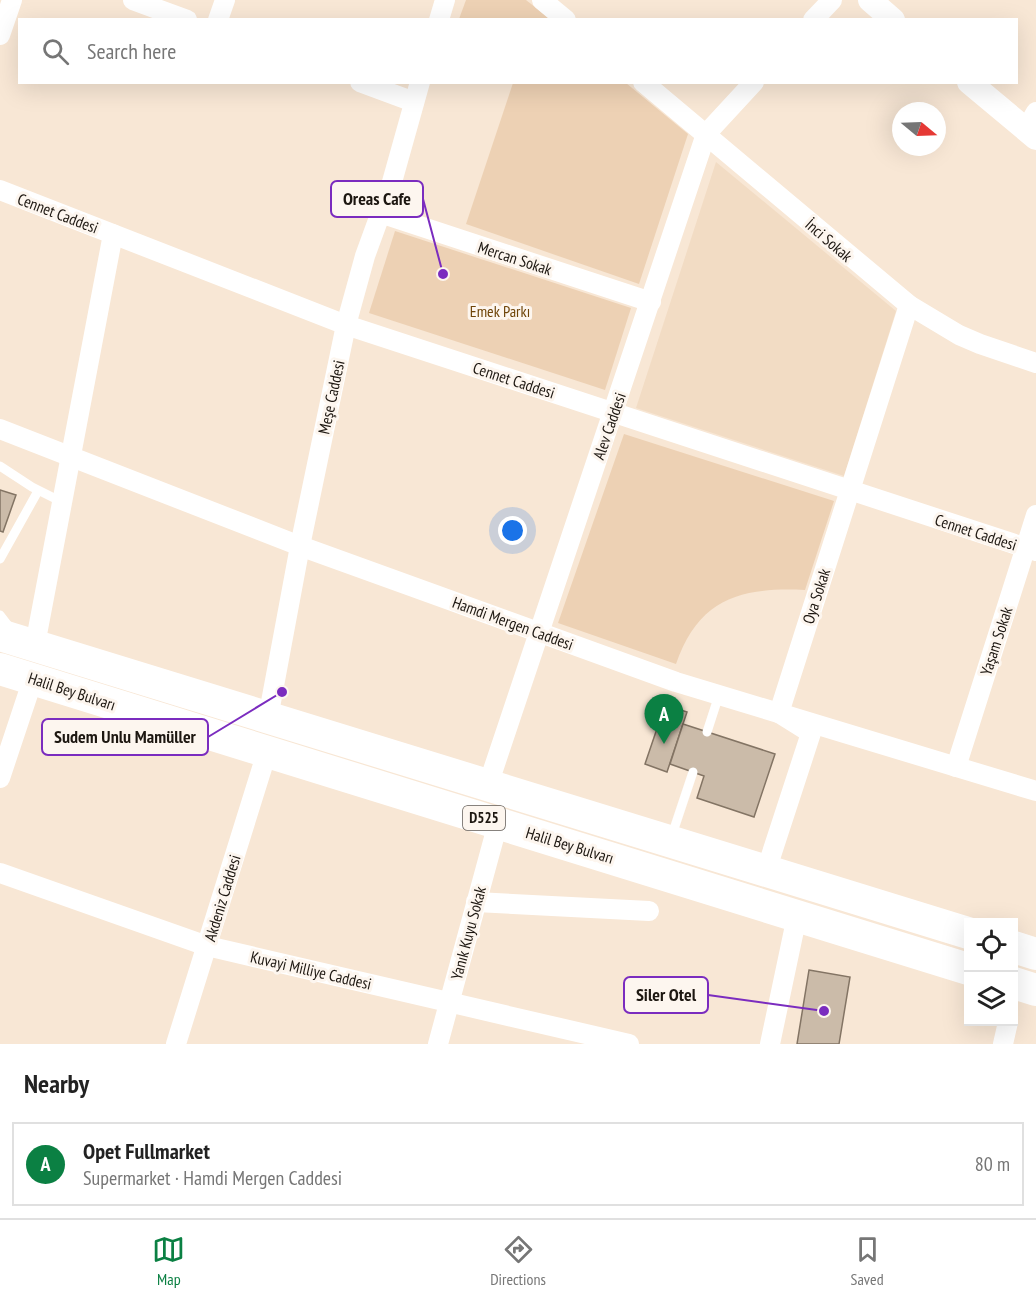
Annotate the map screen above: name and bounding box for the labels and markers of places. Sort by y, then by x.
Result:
callout: Oreas Cafe [331,181,423,217]
pin: A [644,694,684,744]
callout: Sudem Unlu Mamüller [42,719,208,755]
callout: Siler Otel [624,977,708,1013]

